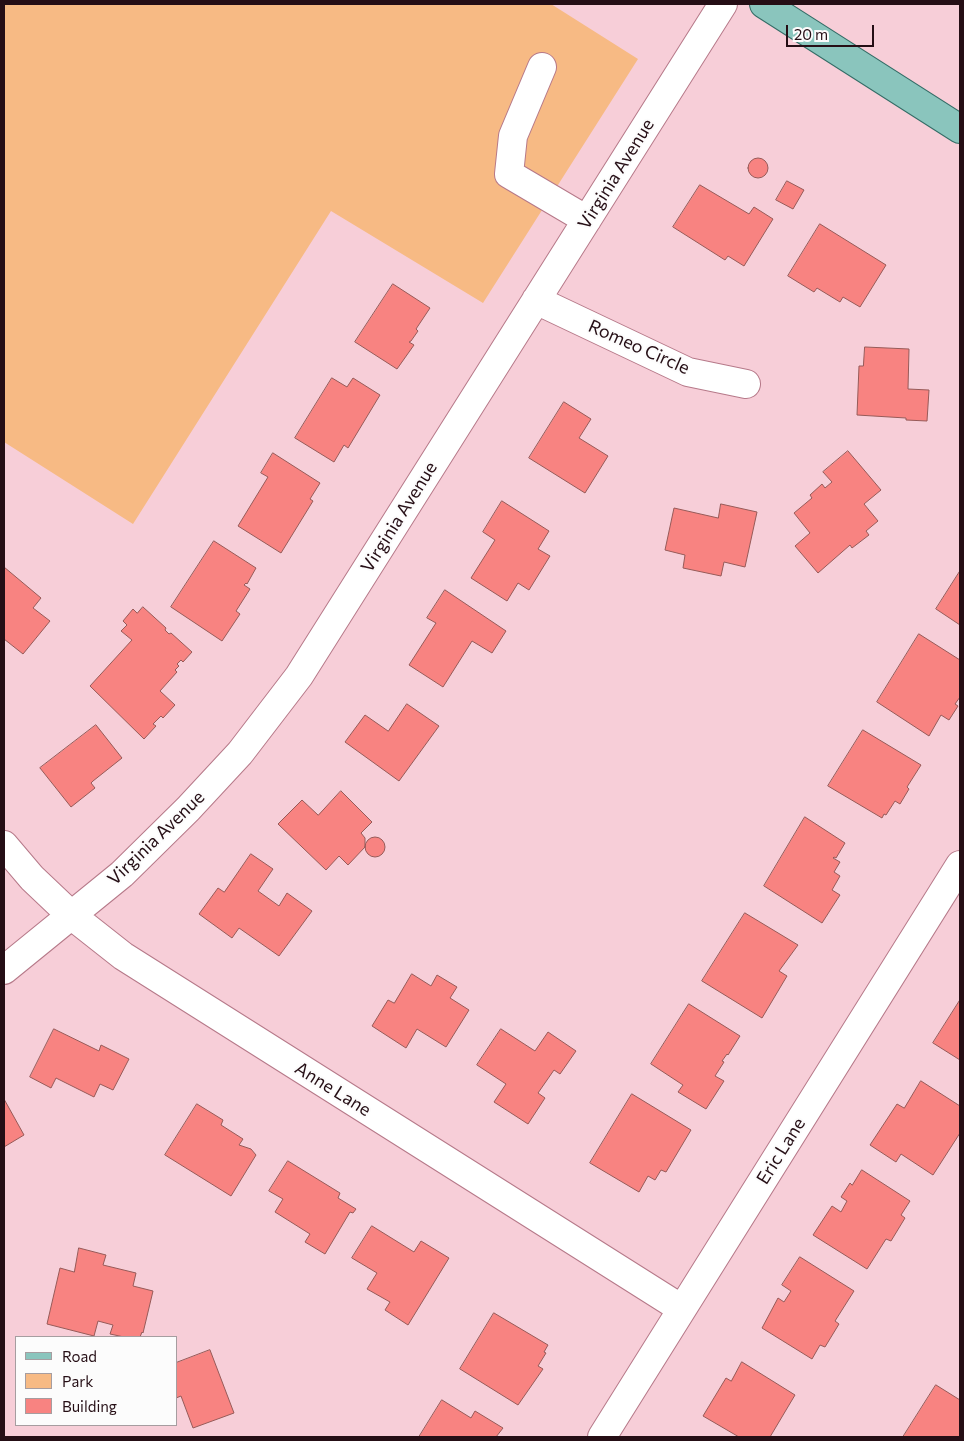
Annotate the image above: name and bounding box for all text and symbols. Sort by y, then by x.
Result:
scale bar [789,15,876,47]
text: 20 m [794,25,828,43]
street label: Virginia Avenue [573,115,659,233]
street label: Romeo Circle [585,315,693,379]
street label: Virginia Avenue [356,458,442,576]
street label: Virginia Avenue [103,786,209,890]
street label: Anne Lane [291,1057,375,1121]
street label: Eric Lane [752,1114,810,1188]
legend [15,1336,178,1426]
text: Road [62,1347,97,1365]
text: Park [62,1372,93,1390]
text: Building [62,1397,117,1415]

